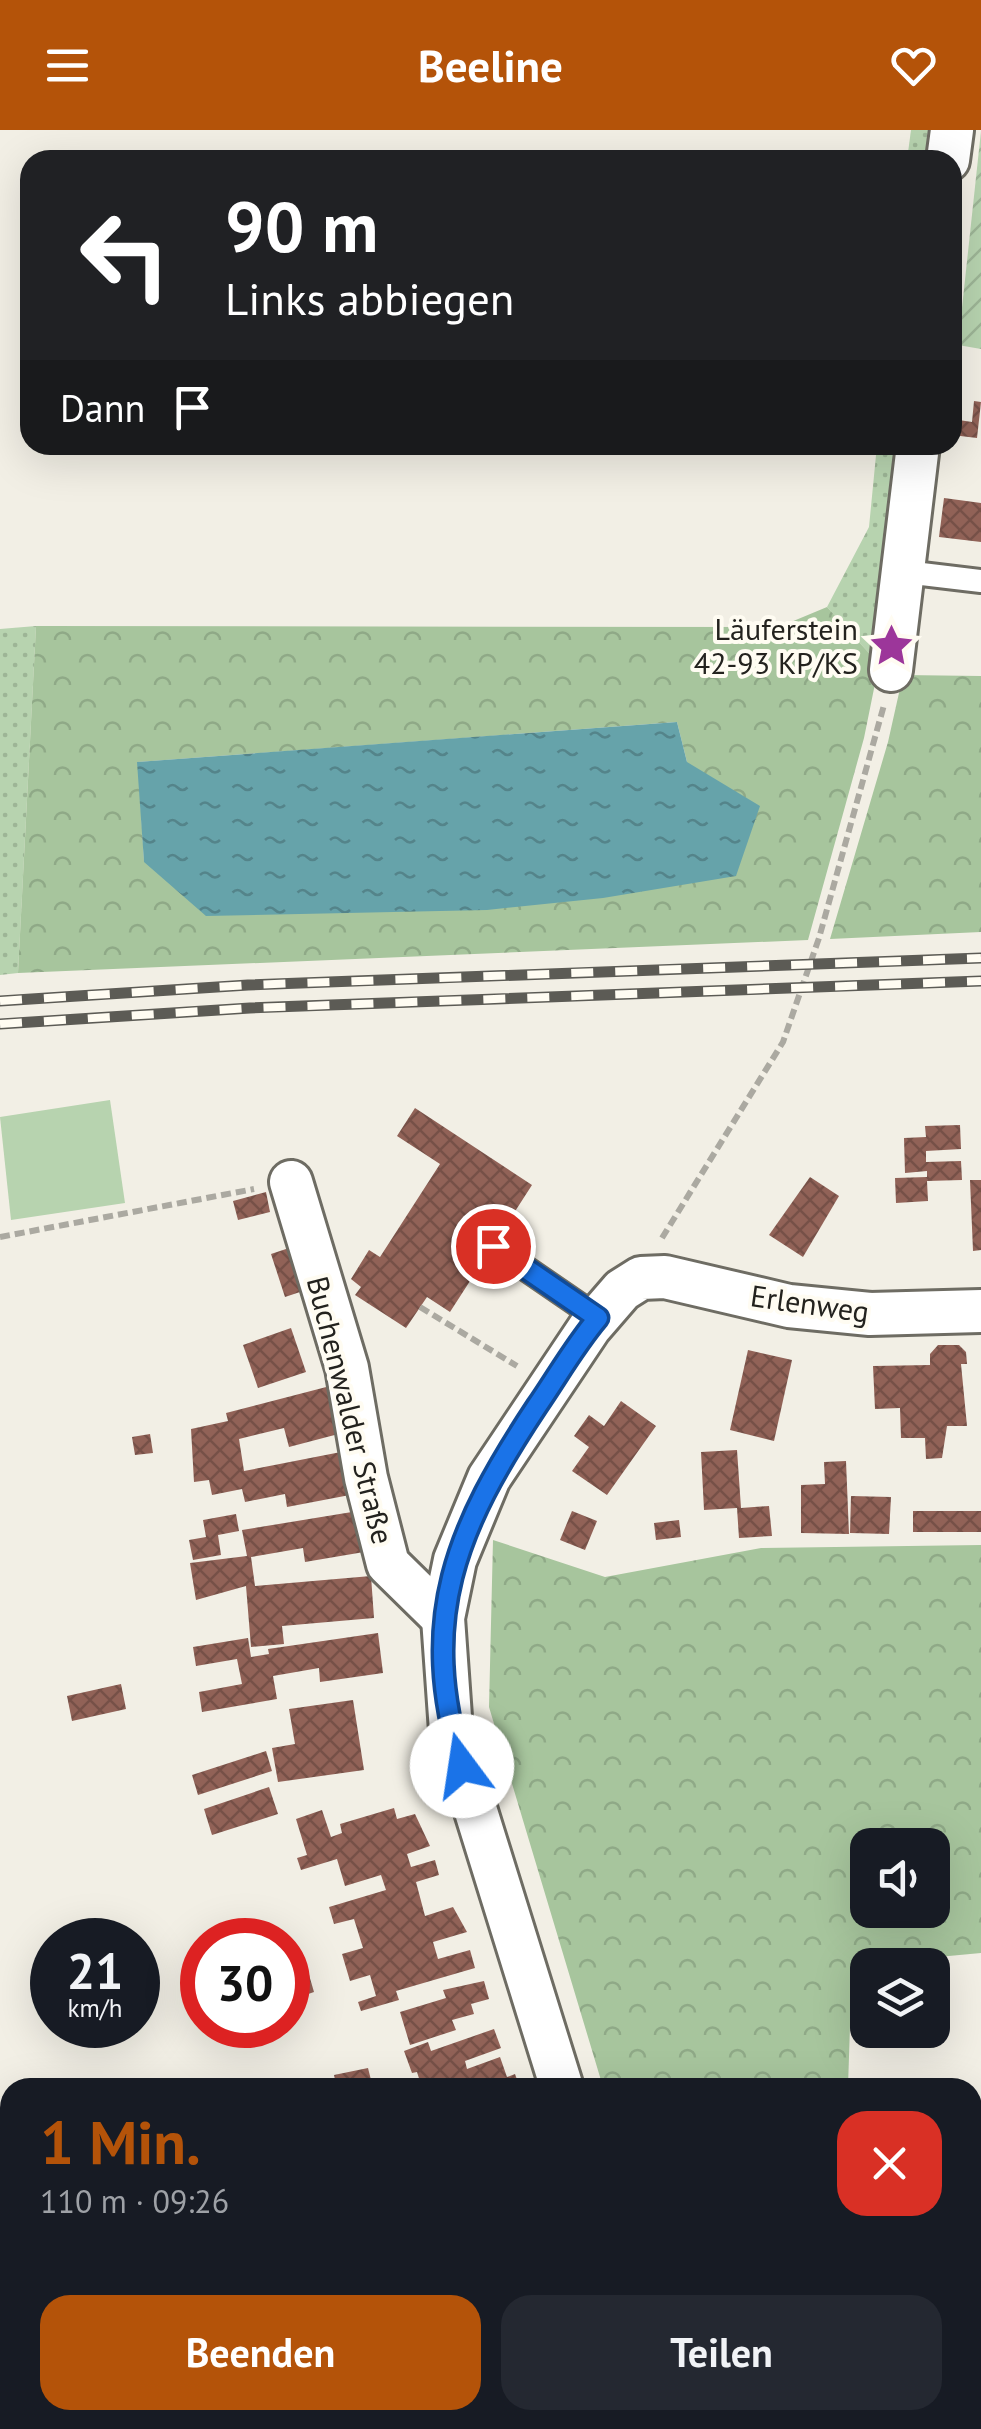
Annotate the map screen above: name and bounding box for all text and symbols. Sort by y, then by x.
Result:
text: Beeline [418,36,563,94]
icon: menu [40,38,95,93]
icon: heart [886,38,941,93]
text: 90 m [225,181,378,271]
icon: left [60,190,190,320]
text: Links abbiegen [225,269,514,327]
icon: arrive [165,380,220,435]
text: Dann [60,383,145,432]
place label: Läuferstein 42-93 KP/KS [694,609,858,682]
place icon: Läuferstein 42-93 KP/KS [867,621,915,669]
pin [451,1204,536,1289]
icon: arrive [466,1219,521,1274]
street label: Buchenwalder Straße [299,1272,403,1548]
street label: Erlenweg [748,1275,872,1331]
position arrow [410,1714,514,1818]
map controls [850,1828,950,2048]
button: sound [850,1828,950,1928]
speed limit sign: 30 [180,1918,310,2048]
text: 21 [67,1938,123,2003]
button: layers [850,1948,950,2048]
text: km/h [68,1992,122,2024]
text: 1 Min. [40,2103,201,2181]
button: close [837,2111,942,2216]
text: 110 m · 09:26 [40,2180,229,2222]
button: Beenden [40,2295,481,2410]
button: Teilen [501,2295,942,2410]

